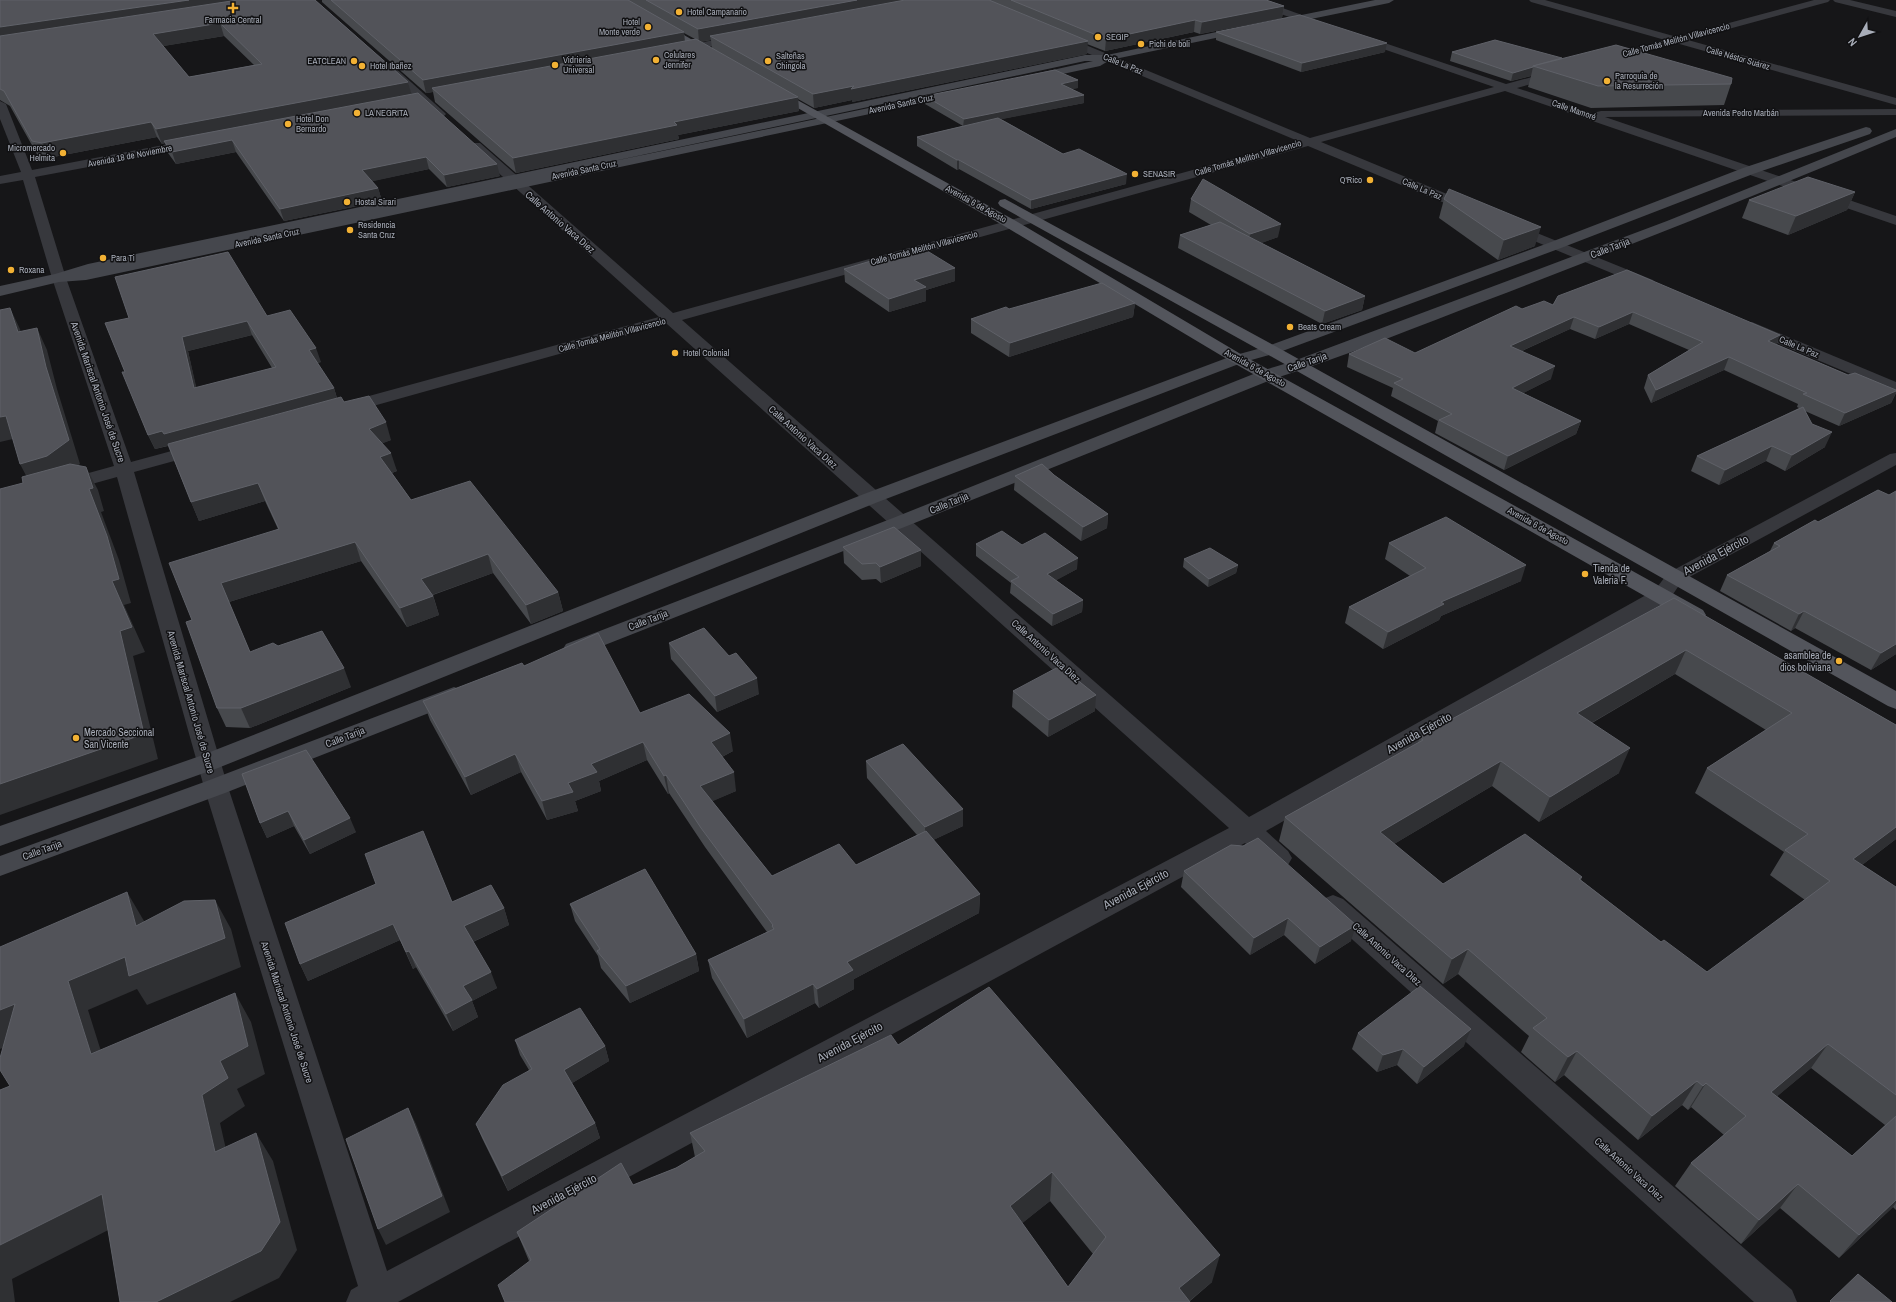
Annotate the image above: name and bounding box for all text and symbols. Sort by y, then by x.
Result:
marker: Farmacia Central [228,3,238,13]
place label: Hotel Campanario [687,6,747,18]
marker: Hotel Campanario [674,7,684,17]
place label: Farmacia Central [205,14,262,26]
place label: Hotel Monte verde [599,16,640,38]
north arrow [1840,16,1880,56]
street label: Calle Tomás Melitón Villavicencio [1621,20,1731,60]
marker: Hotel Monte verde [643,22,653,32]
place label: SEGIP [1106,31,1129,43]
marker: SEGIP [1093,32,1103,42]
text: N [1845,35,1860,49]
place label: Pichi de boli [1149,38,1190,50]
marker: Pichi de boli [1136,39,1146,49]
street label: Calle Néstor Suárez [1705,43,1772,73]
place label: Celulares Jennifer [664,49,695,71]
place label: Salteñas Chingola [776,50,806,72]
street label: Calle La Paz [1101,51,1145,78]
place label: Vidriería Universal [563,54,595,76]
place label: EATCLEAN [308,55,346,67]
marker: Celulares Jennifer [651,55,661,65]
marker: EATCLEAN [349,56,359,66]
marker: Salteñas Chingola [763,56,773,66]
place label: Hotel Ibañez [370,60,412,72]
marker: Vidriería Universal [550,60,560,70]
marker: Hotel Ibañez [357,61,367,71]
place label: Parroquia de la Resurreción [1615,70,1663,92]
marker: Parroquia de la Resurreción [1602,76,1612,86]
street label: Avenida Santa Cruz [867,91,935,117]
street label: Calle Mamoré [1550,97,1598,123]
place label: LA NEGRITA [365,107,408,119]
street label: Avenida Pedro Marbán [1702,107,1779,119]
marker: LA NEGRITA [352,108,362,118]
place label: Hotel Don Bernardo [296,113,329,135]
marker: Hotel Don Bernardo [283,119,293,129]
street label: Calle Tomás Melitón Villavicencio [1193,137,1303,179]
place label: Micromercado Helmita [8,142,55,164]
street label: Avenida 18 de Noviembre [86,142,173,170]
marker: Micromercado Helmita [58,148,68,158]
street label: Avenida Santa Cruz [550,157,618,183]
place label: SENASIR [1143,168,1176,180]
marker: SENASIR [1130,169,1140,179]
place label: Q'Rico [1340,174,1362,186]
marker: Q'Rico [1365,175,1375,185]
street label: Calle La Paz [1400,175,1444,203]
street label: Avenida 6 de Agosto [942,182,1009,226]
street label: Calle Antonio Vaca Diez [522,188,598,256]
place label: Hostal Sirari [355,196,396,208]
marker: Hostal Sirari [342,197,352,207]
place label: Residencia Santa Cruz [358,219,395,241]
street label: Avenida Santa Cruz [233,225,301,251]
marker: Residencia Santa Cruz [345,225,355,235]
street label: Calle Tomás Melitón Villavicencio [869,228,979,268]
street label: Calle Tarija [1589,234,1632,261]
place label: Para Ti [111,252,135,264]
marker: Para Ti [98,253,108,263]
place label: Roxana [19,264,44,276]
marker: Roxana [6,265,16,275]
street label: Calle Tomás Melitón Villavicencio [557,315,667,355]
street label: Avenida Mariscal Antonio José de Sucre [67,319,128,465]
place label: Beats Cream [1298,321,1341,333]
marker: Beats Cream [1285,322,1295,332]
street label: Calle La Paz [1777,333,1821,361]
street label: Avenida 6 de Agosto [1221,346,1288,390]
place label: Hotel Colonial [683,347,730,359]
marker: Hotel Colonial [670,348,680,358]
street label: Calle Tarija [1285,349,1329,375]
street label: Calle Antonio Vaca Diez [766,403,840,471]
street label: Calle Tarija [928,489,971,517]
street label: Avenida 6 de Agosto [1504,504,1571,548]
street label: Avenida Ejército [1680,531,1752,579]
place label: Tienda de Valeria F. [1593,562,1630,587]
marker: Tienda de Valeria F. [1580,569,1590,579]
street label: Calle Tarija [627,606,670,633]
street label: Calle Antonio Vaca Diez [1009,617,1083,685]
street label: Avenida Mariscal Antonio José de Sucre [164,628,218,775]
place label: asamblea de dios boliviana [1780,649,1831,674]
marker: asamblea de dios boliviana [1834,656,1844,666]
street label: Avenida Ejército [1383,709,1454,758]
street label: Calle Tarija [324,723,367,750]
place label: Mercado Seccional San Vicente [84,726,154,751]
marker: Mercado Seccional San Vicente [71,733,81,743]
street label: Calle Tarija [20,837,64,863]
street label: Avenida Ejército [1100,865,1172,913]
street label: Calle Antonio Vaca Diez [1350,920,1424,988]
street label: Avenida Mariscal Antonio José de Sucre [258,939,316,1085]
street label: Avenida Ejército [814,1018,886,1066]
street label: Calle Antonio Vaca Diez [1592,1135,1666,1203]
street label: Avenida Ejército [528,1170,600,1218]

